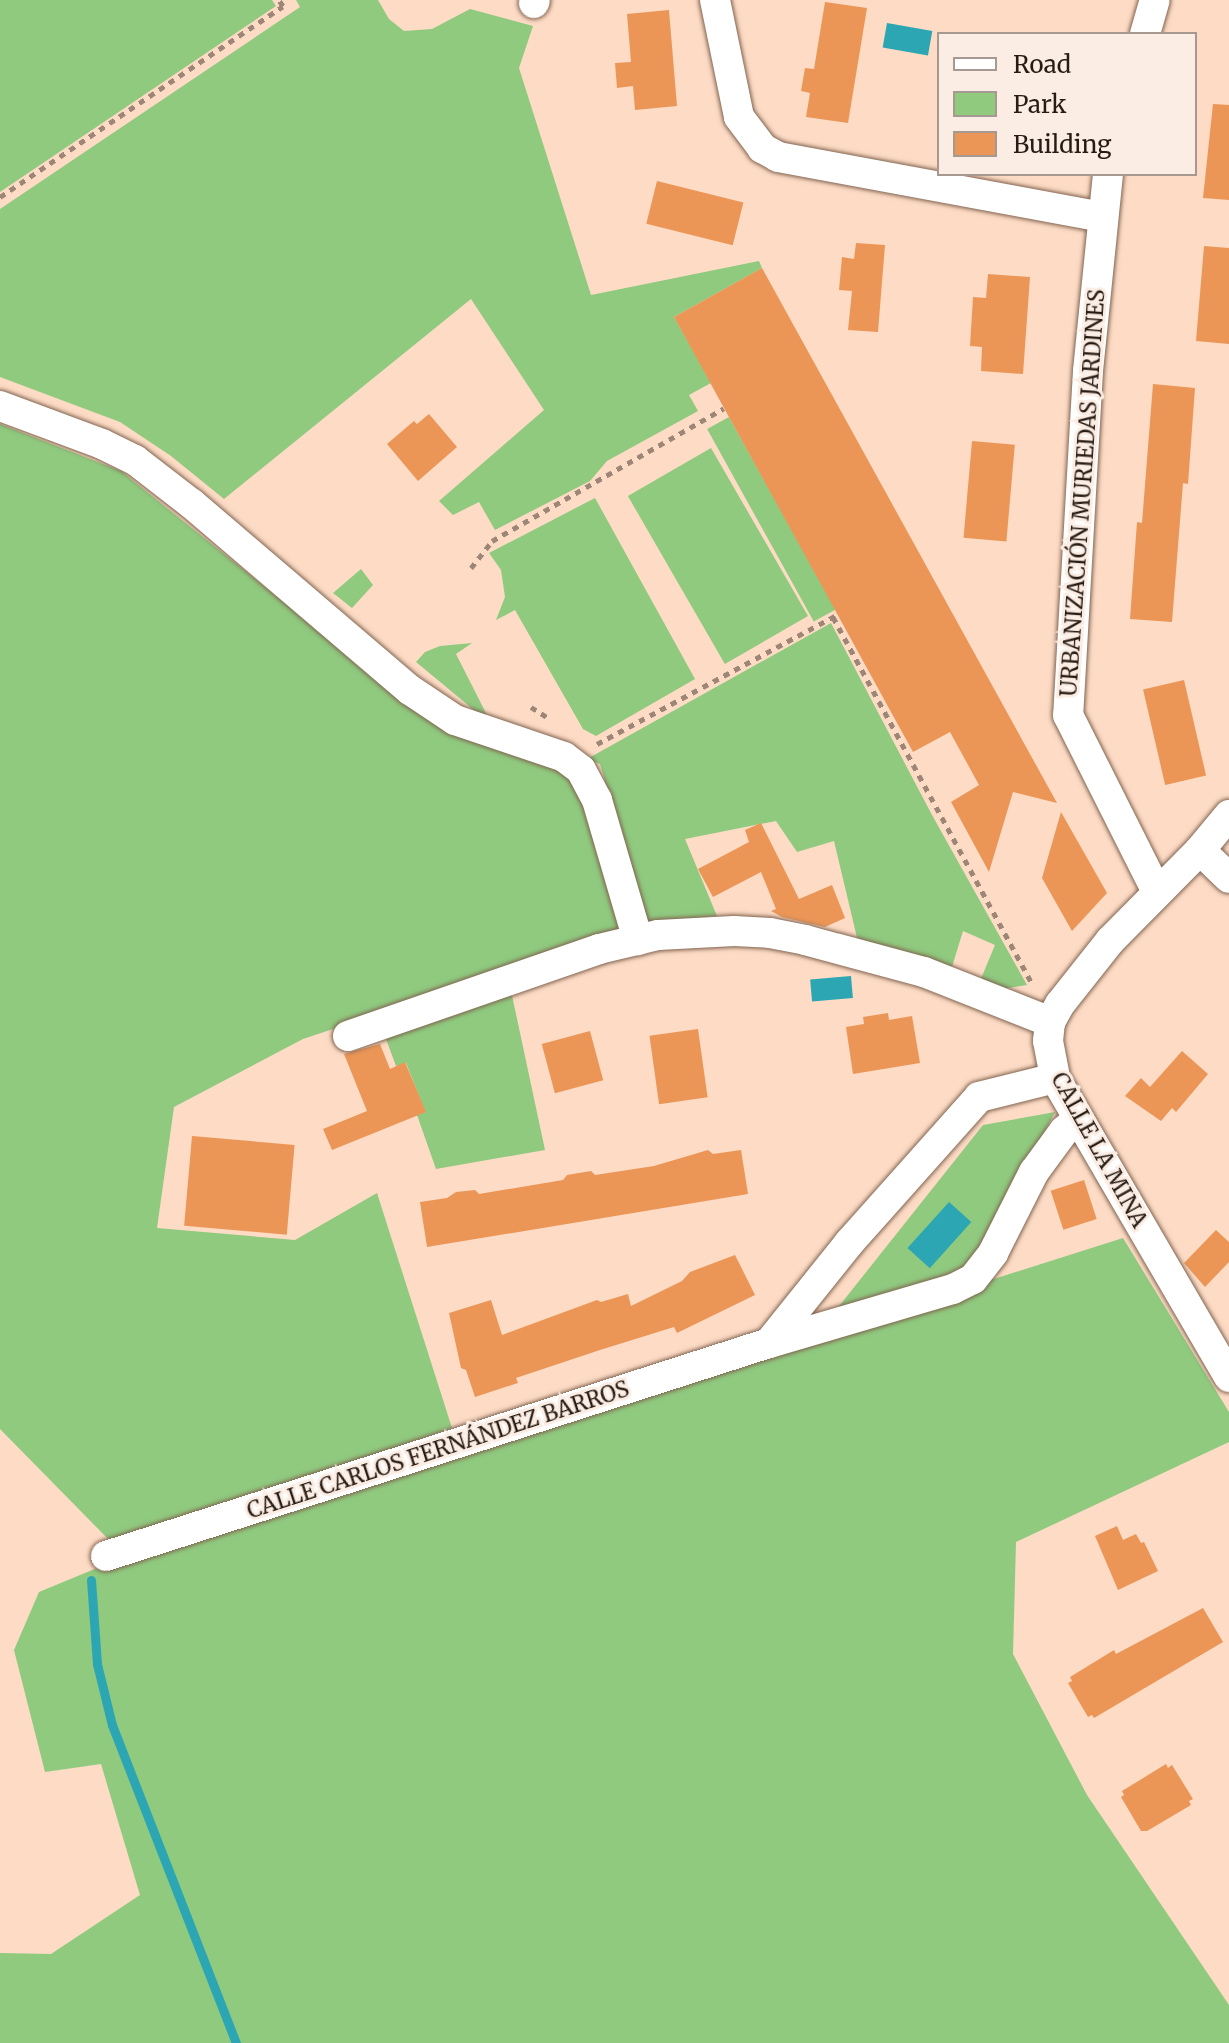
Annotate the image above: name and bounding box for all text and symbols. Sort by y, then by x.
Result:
legend [937,32,1197,176]
text: Road [1013,49,1071,80]
text: Park [1013,89,1066,120]
text: Building [1013,129,1112,160]
street label: URBANIZACIÓN MURIEDAS JARDINES [1056,288,1110,698]
street label: CALLE LA MINA [1045,1068,1153,1232]
street label: CALLE CARLOS FERNÁNDEZ BARROS [244,1376,632,1524]

